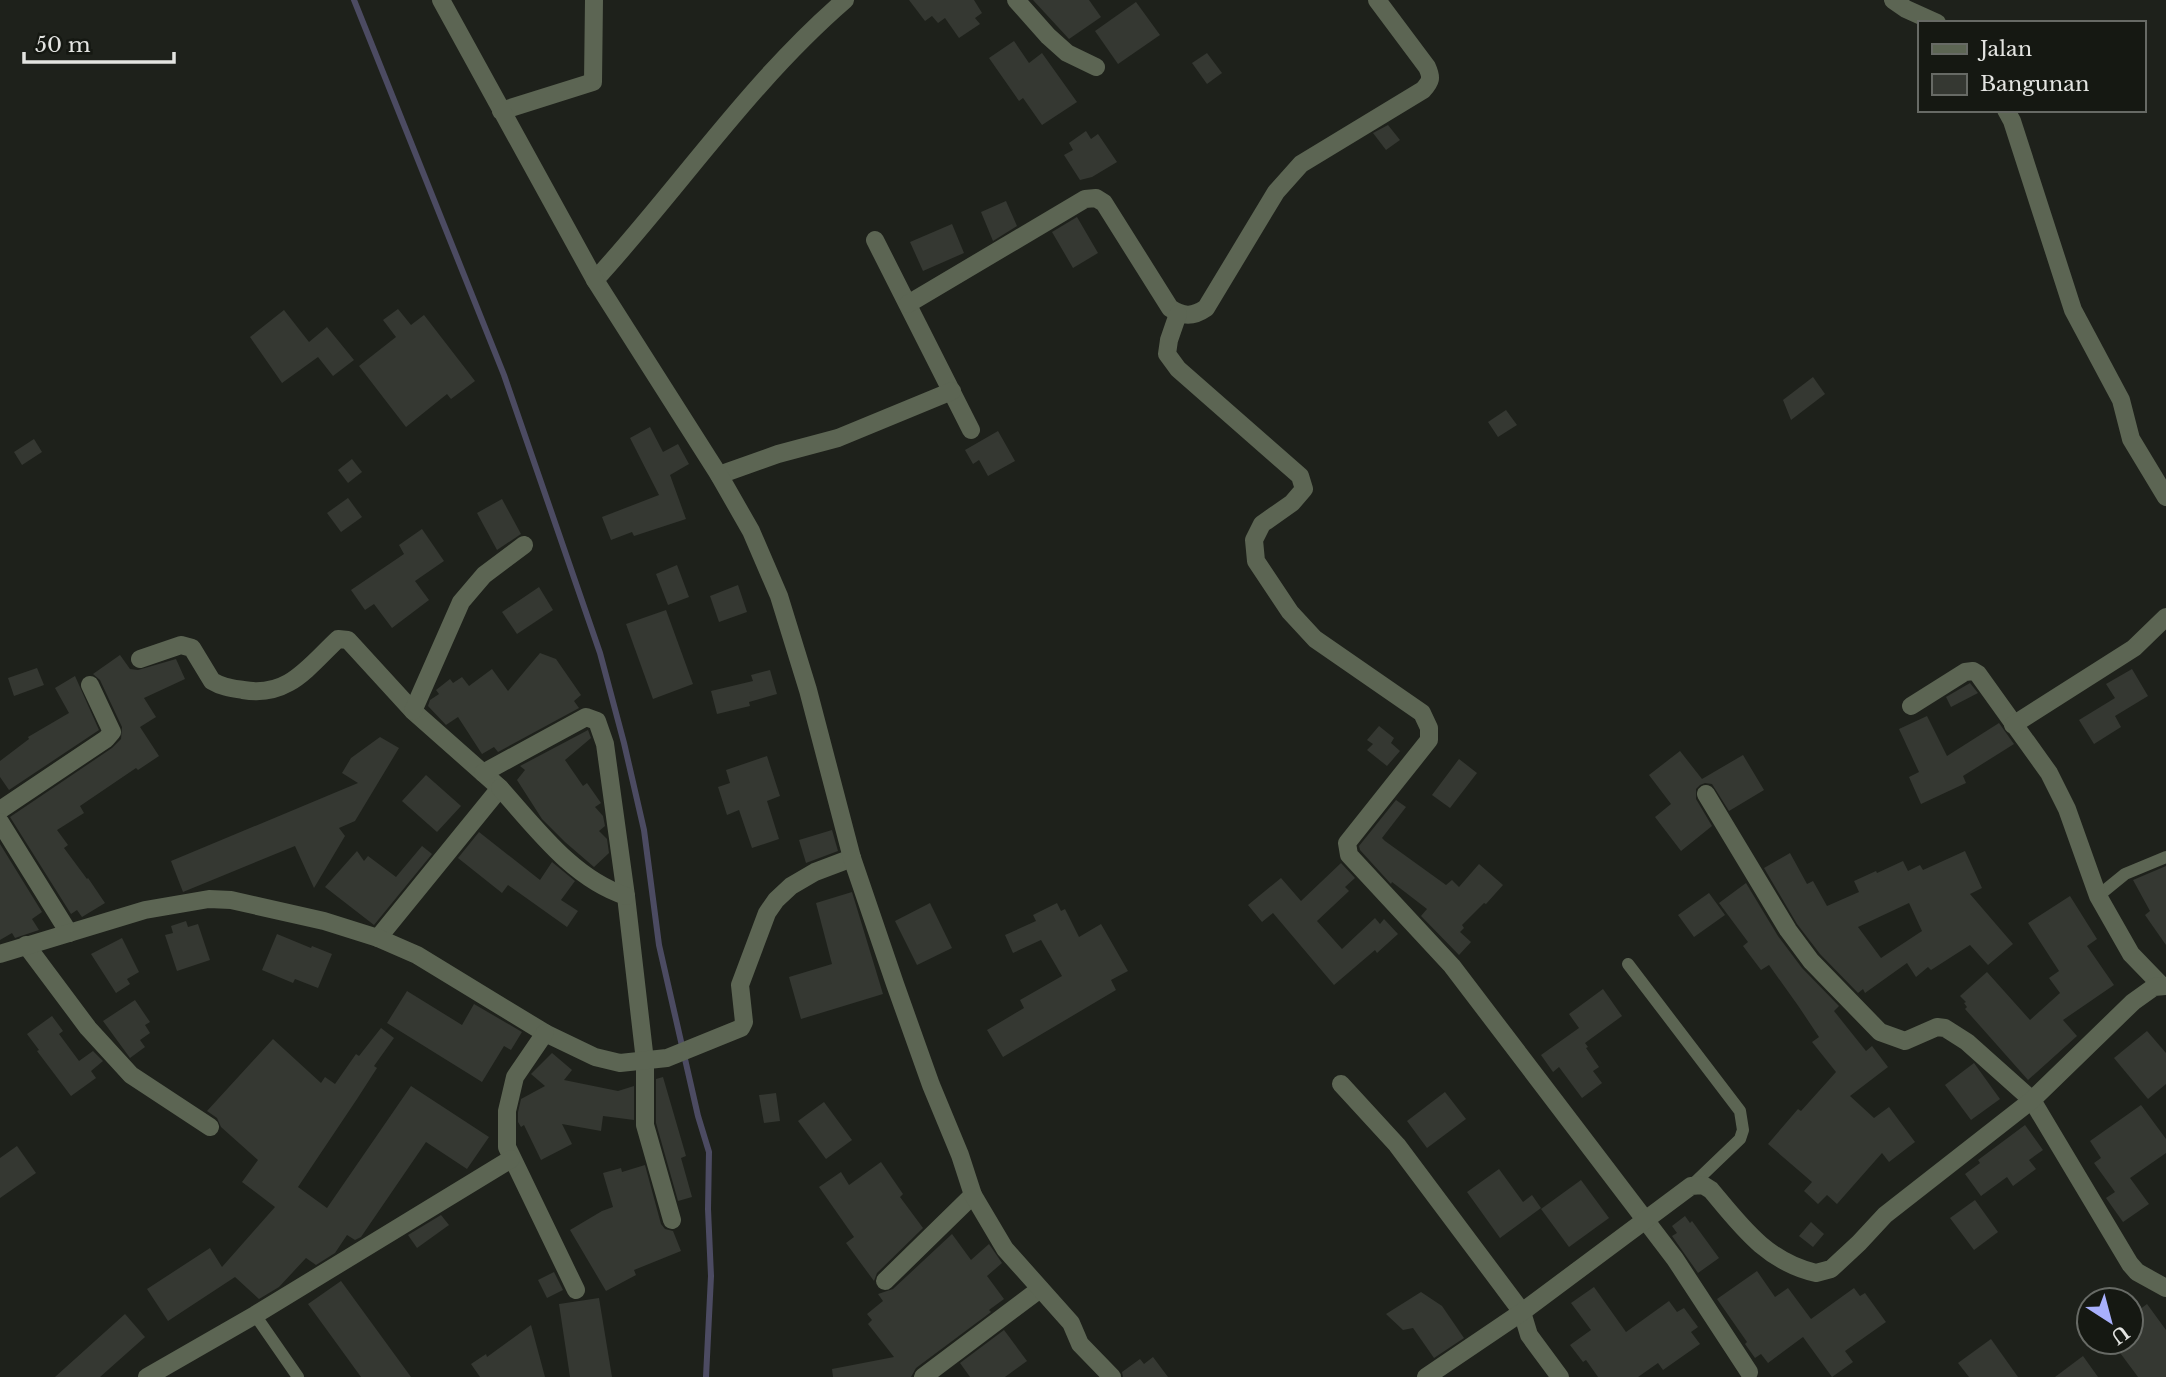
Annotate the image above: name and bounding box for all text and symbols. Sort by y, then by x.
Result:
scale bar [24,21,175,65]
legend [1918,21,2145,112]
text: 50 m [35,32,91,58]
text: Jalan [1977,36,2032,62]
text: Bangunan [1980,71,2089,97]
north arrow [2075,1286,2145,1356]
text: U [2106,1320,2133,1349]

